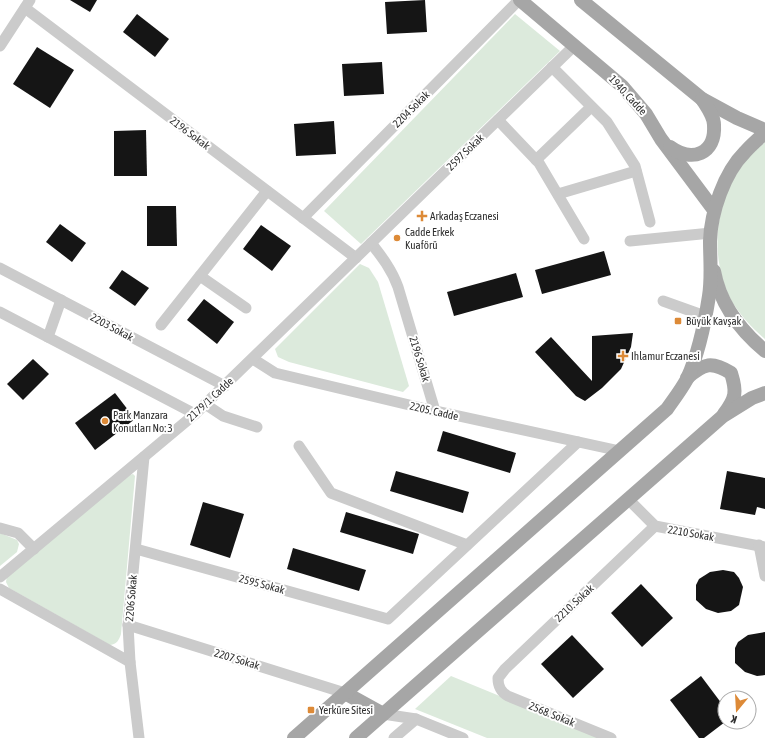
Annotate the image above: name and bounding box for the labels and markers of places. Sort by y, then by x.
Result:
place label: Arkadaş Eczanesi [430,210,499,222]
marker: Arkadaş Eczanesi [417,211,427,221]
place label: Cadde Erkek Kuaförü [405,226,455,251]
marker: Cadde Erkek Kuaförü [392,233,402,243]
place label: Büyük Kavşak [686,315,742,327]
marker: Büyük Kavşak [673,316,683,326]
place label: Ihlamur Eczanesi [631,350,700,362]
marker: Ihlamur Eczanesi [618,351,628,361]
place label: Park Manzara Konutları No: 3 [113,409,173,434]
marker: Park Manzara Konutları No: 3 [100,416,110,426]
place label: Yerküre Sitesi [319,704,373,716]
marker: Yerküre Sitesi [306,705,316,715]

